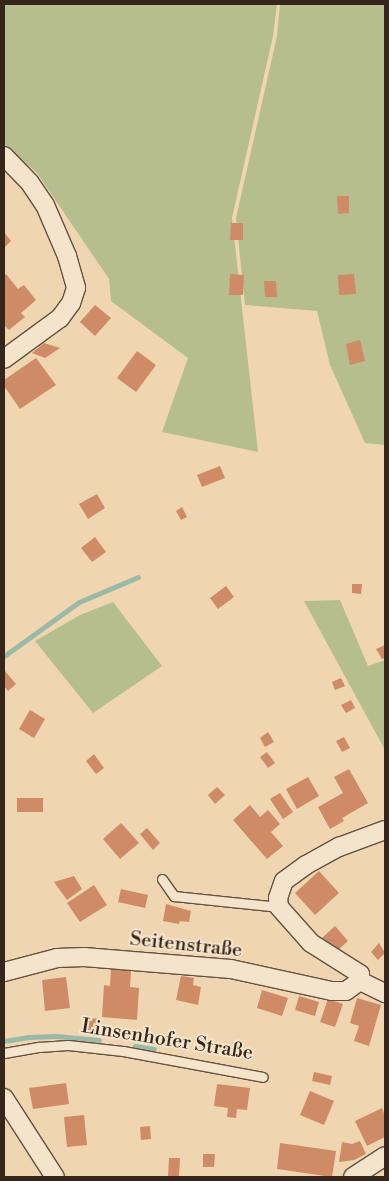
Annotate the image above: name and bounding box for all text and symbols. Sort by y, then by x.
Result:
street label: Seitenstraße [129,927,243,963]
street label: Linsenhofer Straße [79,1015,255,1065]

